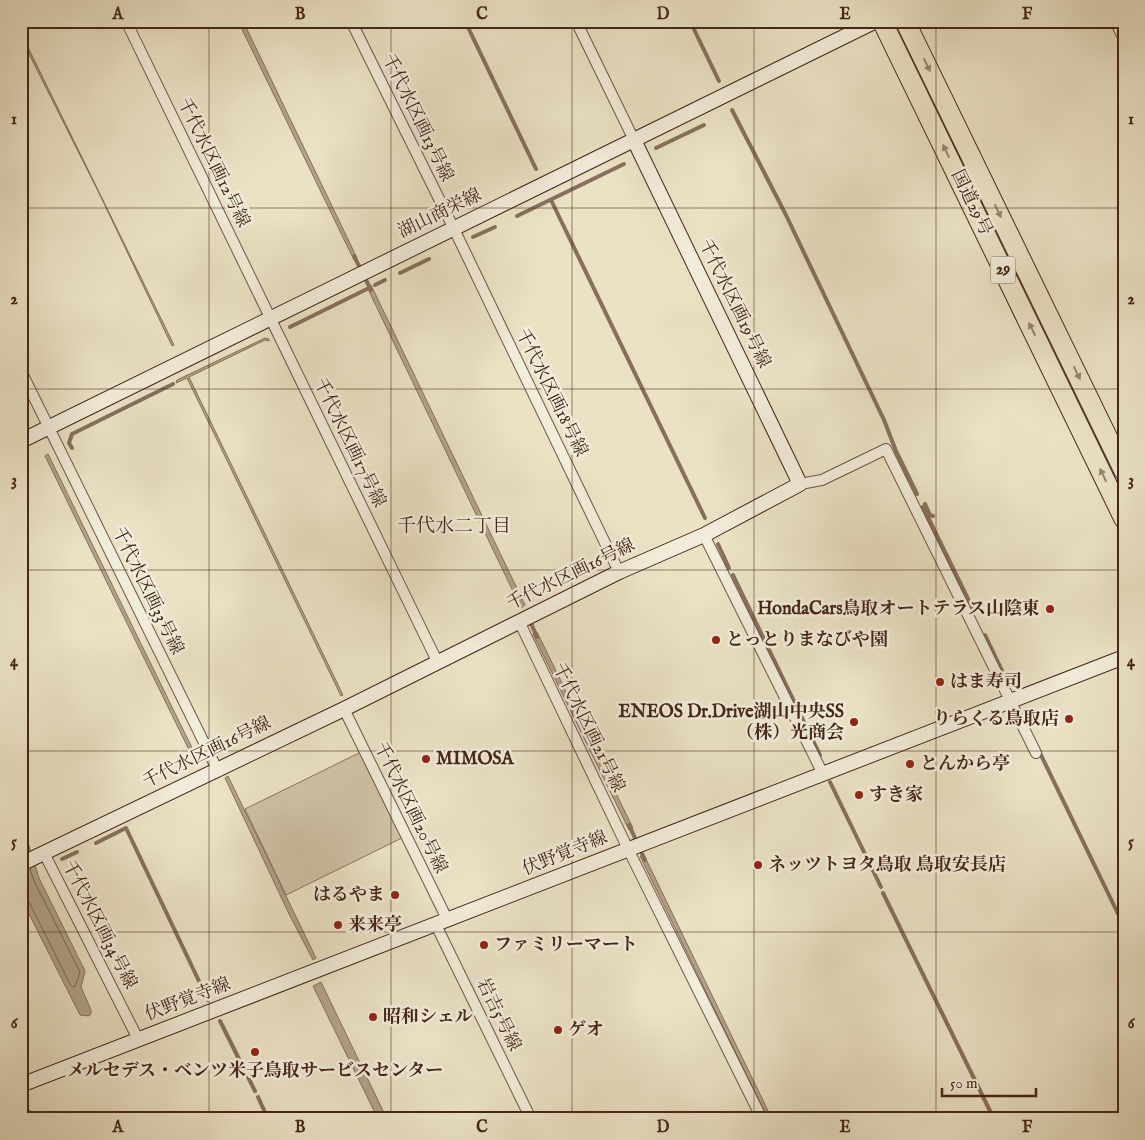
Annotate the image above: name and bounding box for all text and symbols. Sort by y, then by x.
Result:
text: A [112,5,125,25]
text: B [295,5,306,25]
text: C [476,5,488,25]
text: D [657,5,670,25]
text: E [839,5,851,25]
text: F [1022,5,1033,25]
street label: 千代水区画13号線 [376,50,458,186]
one-way arrow [923,58,931,72]
street label: 千代水区画12号線 [172,95,254,231]
text: 1 [11,110,17,130]
text: 1 [1128,110,1134,130]
one-way arrow [941,144,949,158]
street label: 国道29号 [945,166,997,240]
street label: 湖山商栄線 [395,184,485,244]
one-way arrow [994,204,1002,218]
street label: 千代水区画19号線 [693,236,775,372]
road number: 29 [990,256,1016,284]
text: 2 [10,290,18,310]
text: 2 [1127,290,1135,310]
one-way arrow [1028,322,1036,336]
street label: 千代水区画18号線 [510,325,592,461]
one-way arrow [1073,366,1081,380]
street label: 千代水区画17号線 [308,375,390,511]
one-way arrow [1098,468,1106,482]
text: 3 [11,471,17,491]
text: 3 [1128,471,1134,491]
district label: 千代水二丁目 [397,515,511,539]
street label: 千代水区画33号線 [106,523,188,659]
street label: 千代水区画16号線 [503,534,639,616]
place label: HondaCars鳥取オートテラス山陰東 [757,598,1040,621]
marker: HondaCars鳥取オートテラス山陰東 [1044,603,1056,615]
place label: とっとりまなびや園 [726,629,888,652]
marker: とっとりまなびや園 [710,634,722,646]
text: 4 [10,652,19,672]
text: 4 [1127,652,1136,672]
street label: 千代水区画21号線 [547,660,629,796]
place label: はま寿司 [950,671,1022,694]
marker: はま寿司 [934,676,946,688]
place label: ENEOS Dr.Drive湖山中央SS （株）光商会 [618,701,844,745]
place label: りらくる鳥取店 [933,708,1059,731]
street label: 千代水区画16号線 [139,712,275,794]
marker: りらくる鳥取店 [1063,713,1075,725]
marker: ENEOS Dr.Drive湖山中央SS （株）光商会 [848,716,860,728]
street label: 千代水区画20号線 [368,739,452,877]
place label: MIMOSA [436,748,515,771]
marker: MIMOSA [420,753,432,765]
place label: とんから亭 [920,753,1010,776]
marker: とんから亭 [904,758,916,770]
place label: すき家 [869,784,923,807]
marker: すき家 [853,789,865,801]
street label: 伏野覚寺線 [519,826,611,882]
text: 5 [11,833,17,853]
text: 5 [1128,833,1134,853]
place label: ネッツトヨタ鳥取 鳥取安長店 [768,854,1006,877]
street label: 千代水区画34号線 [57,857,141,993]
marker: ネッツトヨタ鳥取 鳥取安長店 [752,859,764,871]
place label: はるやま [313,884,385,907]
marker: はるやま [389,889,401,901]
place label: 来来亭 [348,914,402,937]
marker: 来来亭 [332,919,344,931]
place label: ファミリーマート [494,934,638,957]
marker: ファミリーマート [478,939,490,951]
street label: 伏野覚寺線 [142,973,234,1027]
street label: 岩吉5号線 [470,975,526,1055]
place label: 昭和シェル [383,1006,473,1029]
marker: 昭和シェル [367,1011,379,1023]
text: 6 [11,1014,19,1034]
text: 6 [1128,1014,1136,1034]
place label: ゲオ [568,1019,604,1042]
marker: ゲオ [552,1024,564,1036]
marker: メルセデス・ベンツ米子鳥取サービスセンター [249,1046,261,1058]
place label: メルセデス・ベンツ米子鳥取サービスセンター [67,1060,443,1083]
scale bar [942,1065,1036,1097]
text: 50 m [950,1074,978,1093]
text: A [112,1118,125,1138]
text: B [295,1118,306,1138]
text: C [476,1118,488,1138]
text: D [657,1118,670,1138]
text: E [839,1118,851,1138]
text: F [1022,1118,1033,1138]

